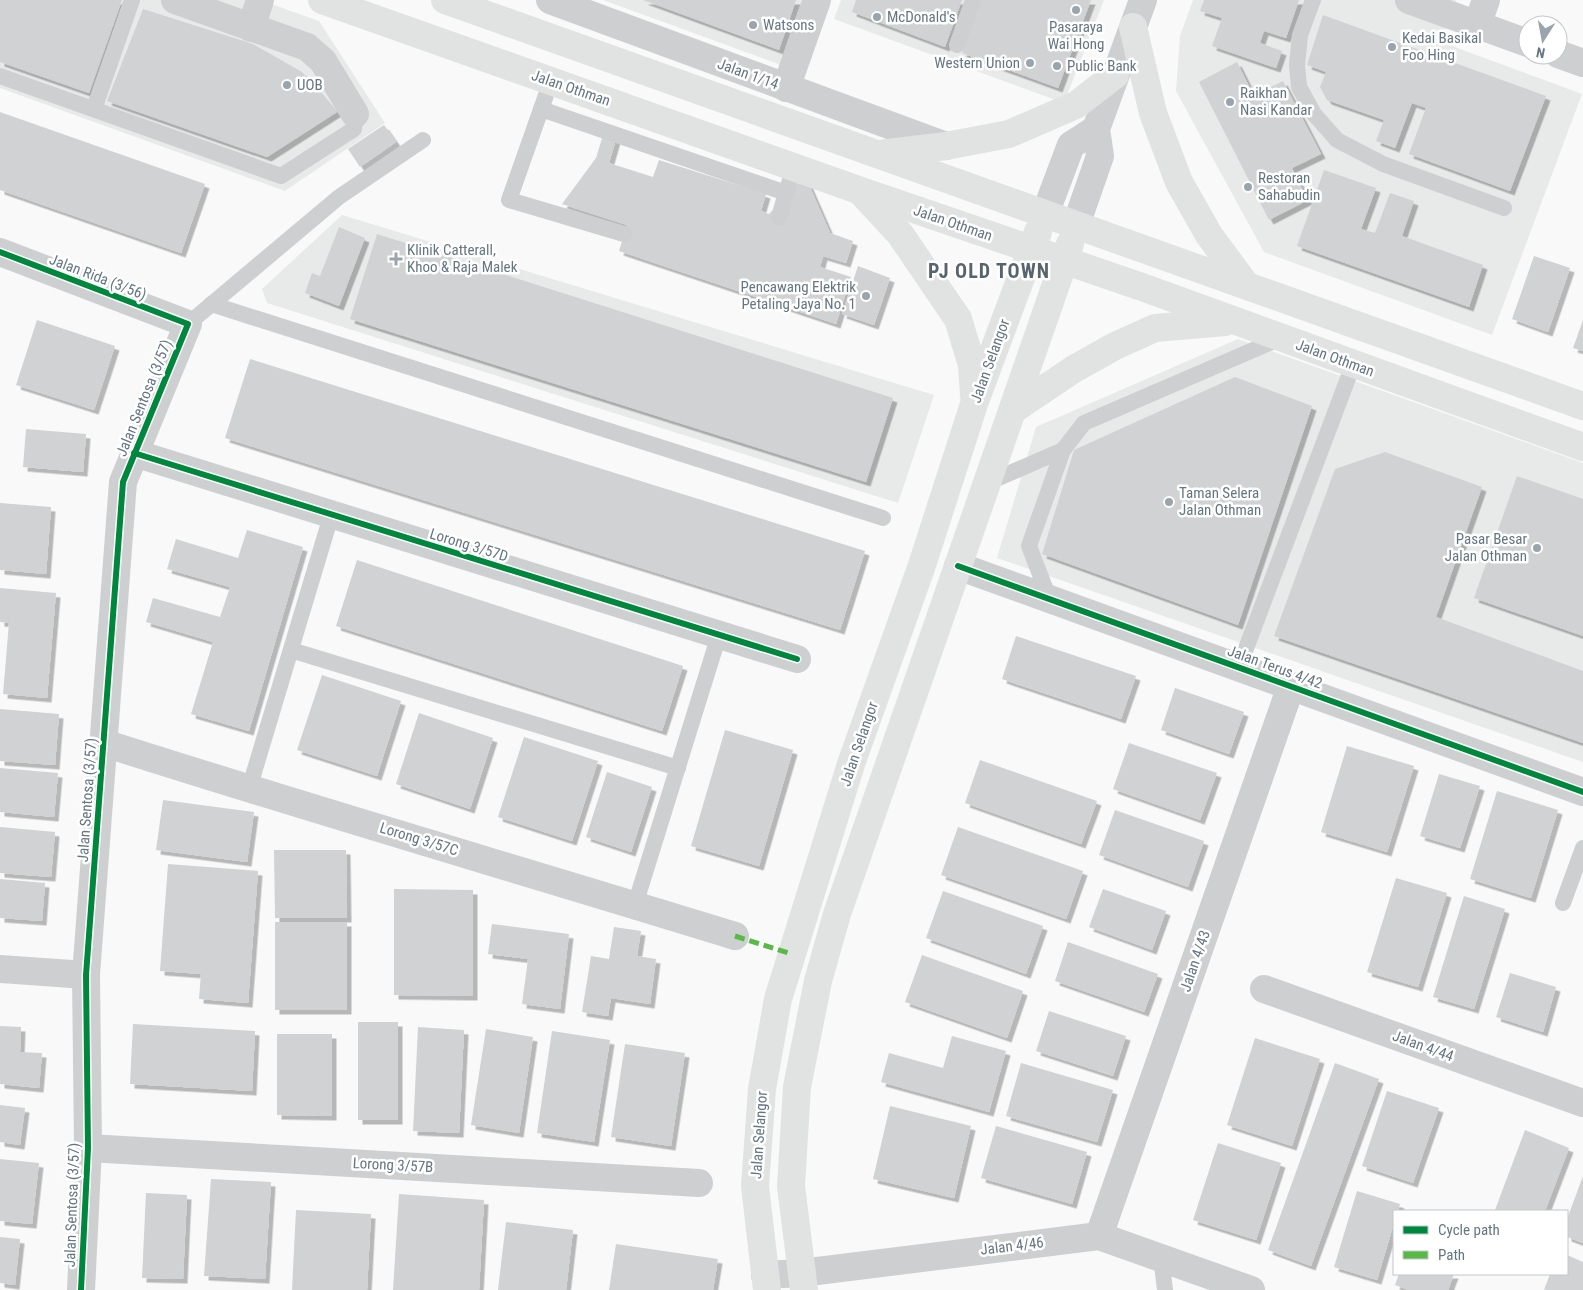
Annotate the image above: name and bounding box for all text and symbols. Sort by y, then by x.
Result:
marker: Pasaraya Wai Hong [1070,4,1082,16]
place label: McDonald's [887,8,956,26]
marker: McDonald's [871,11,883,23]
north arrow [1518,15,1568,65]
place label: Watsons [763,16,814,34]
place label: Pasaraya Wai Hong [1048,18,1104,53]
marker: Watsons [747,19,759,31]
place label: Kedai Basikal Foo Hing [1402,29,1482,64]
marker: Kedai Basikal Foo Hing [1386,41,1398,53]
text: N [1535,44,1546,61]
place label: Western Union [934,54,1020,72]
street label: Jalan 1/14 [715,55,781,93]
marker: Western Union [1024,57,1036,69]
place label: Public Bank [1067,57,1137,75]
marker: Public Bank [1051,60,1063,72]
street label: Jalan Othman [529,66,613,110]
place label: UOB [297,76,323,94]
marker: UOB [281,79,293,91]
place label: Raikhan Nasi Kandar [1240,84,1312,119]
marker: Raikhan Nasi Kandar [1224,96,1236,108]
place label: Restoran Sahabudin [1258,169,1320,204]
marker: Restoran Sahabudin [1242,181,1254,193]
street label: Jalan Othman [911,201,995,245]
place label: Klinik Catterall, Khoo & Raja Malek [407,241,518,276]
street label: Jalan Rida (3/56) [47,250,149,304]
marker: Klinik Catterall, Khoo & Raja Malek [389,252,403,266]
district label: PJ OLD TOWN [928,259,1050,283]
place label: Pencawang Elektrik Petaling Jaya No. 1 [740,278,856,313]
marker: Pencawang Elektrik Petaling Jaya No. 1 [860,290,872,302]
street label: Jalan Selangor [966,316,1014,405]
street label: Jalan Othman [1293,335,1377,381]
street label: Jalan Sentosa (3/57) [112,337,176,459]
place label: Taman Selera Jalan Othman [1179,484,1261,519]
marker: Taman Selera Jalan Othman [1163,496,1175,508]
street label: Lorong 3/57D [428,525,510,565]
place label: Pasar Besar Jalan Othman [1445,530,1527,565]
marker: Pasar Besar Jalan Othman [1531,542,1543,554]
street label: Jalan Terus 4/42 [1225,642,1325,692]
street label: Jalan Selangor [836,699,882,789]
street label: Jalan Sentosa (3/57) [74,737,100,863]
street label: Lorong 3/57C [378,819,460,859]
street label: Jalan 4/43 [1176,928,1214,994]
street label: Jalan 4/44 [1390,1027,1456,1065]
street label: Jalan Selangor [747,1090,771,1180]
street label: Jalan Sentosa (3/57) [61,1143,83,1267]
street label: Lorong 3/57B [352,1154,434,1176]
legend [1393,1210,1568,1275]
text: Cycle path [1438,1221,1500,1239]
street label: Jalan 4/46 [979,1233,1045,1259]
text: Path [1438,1246,1465,1264]

